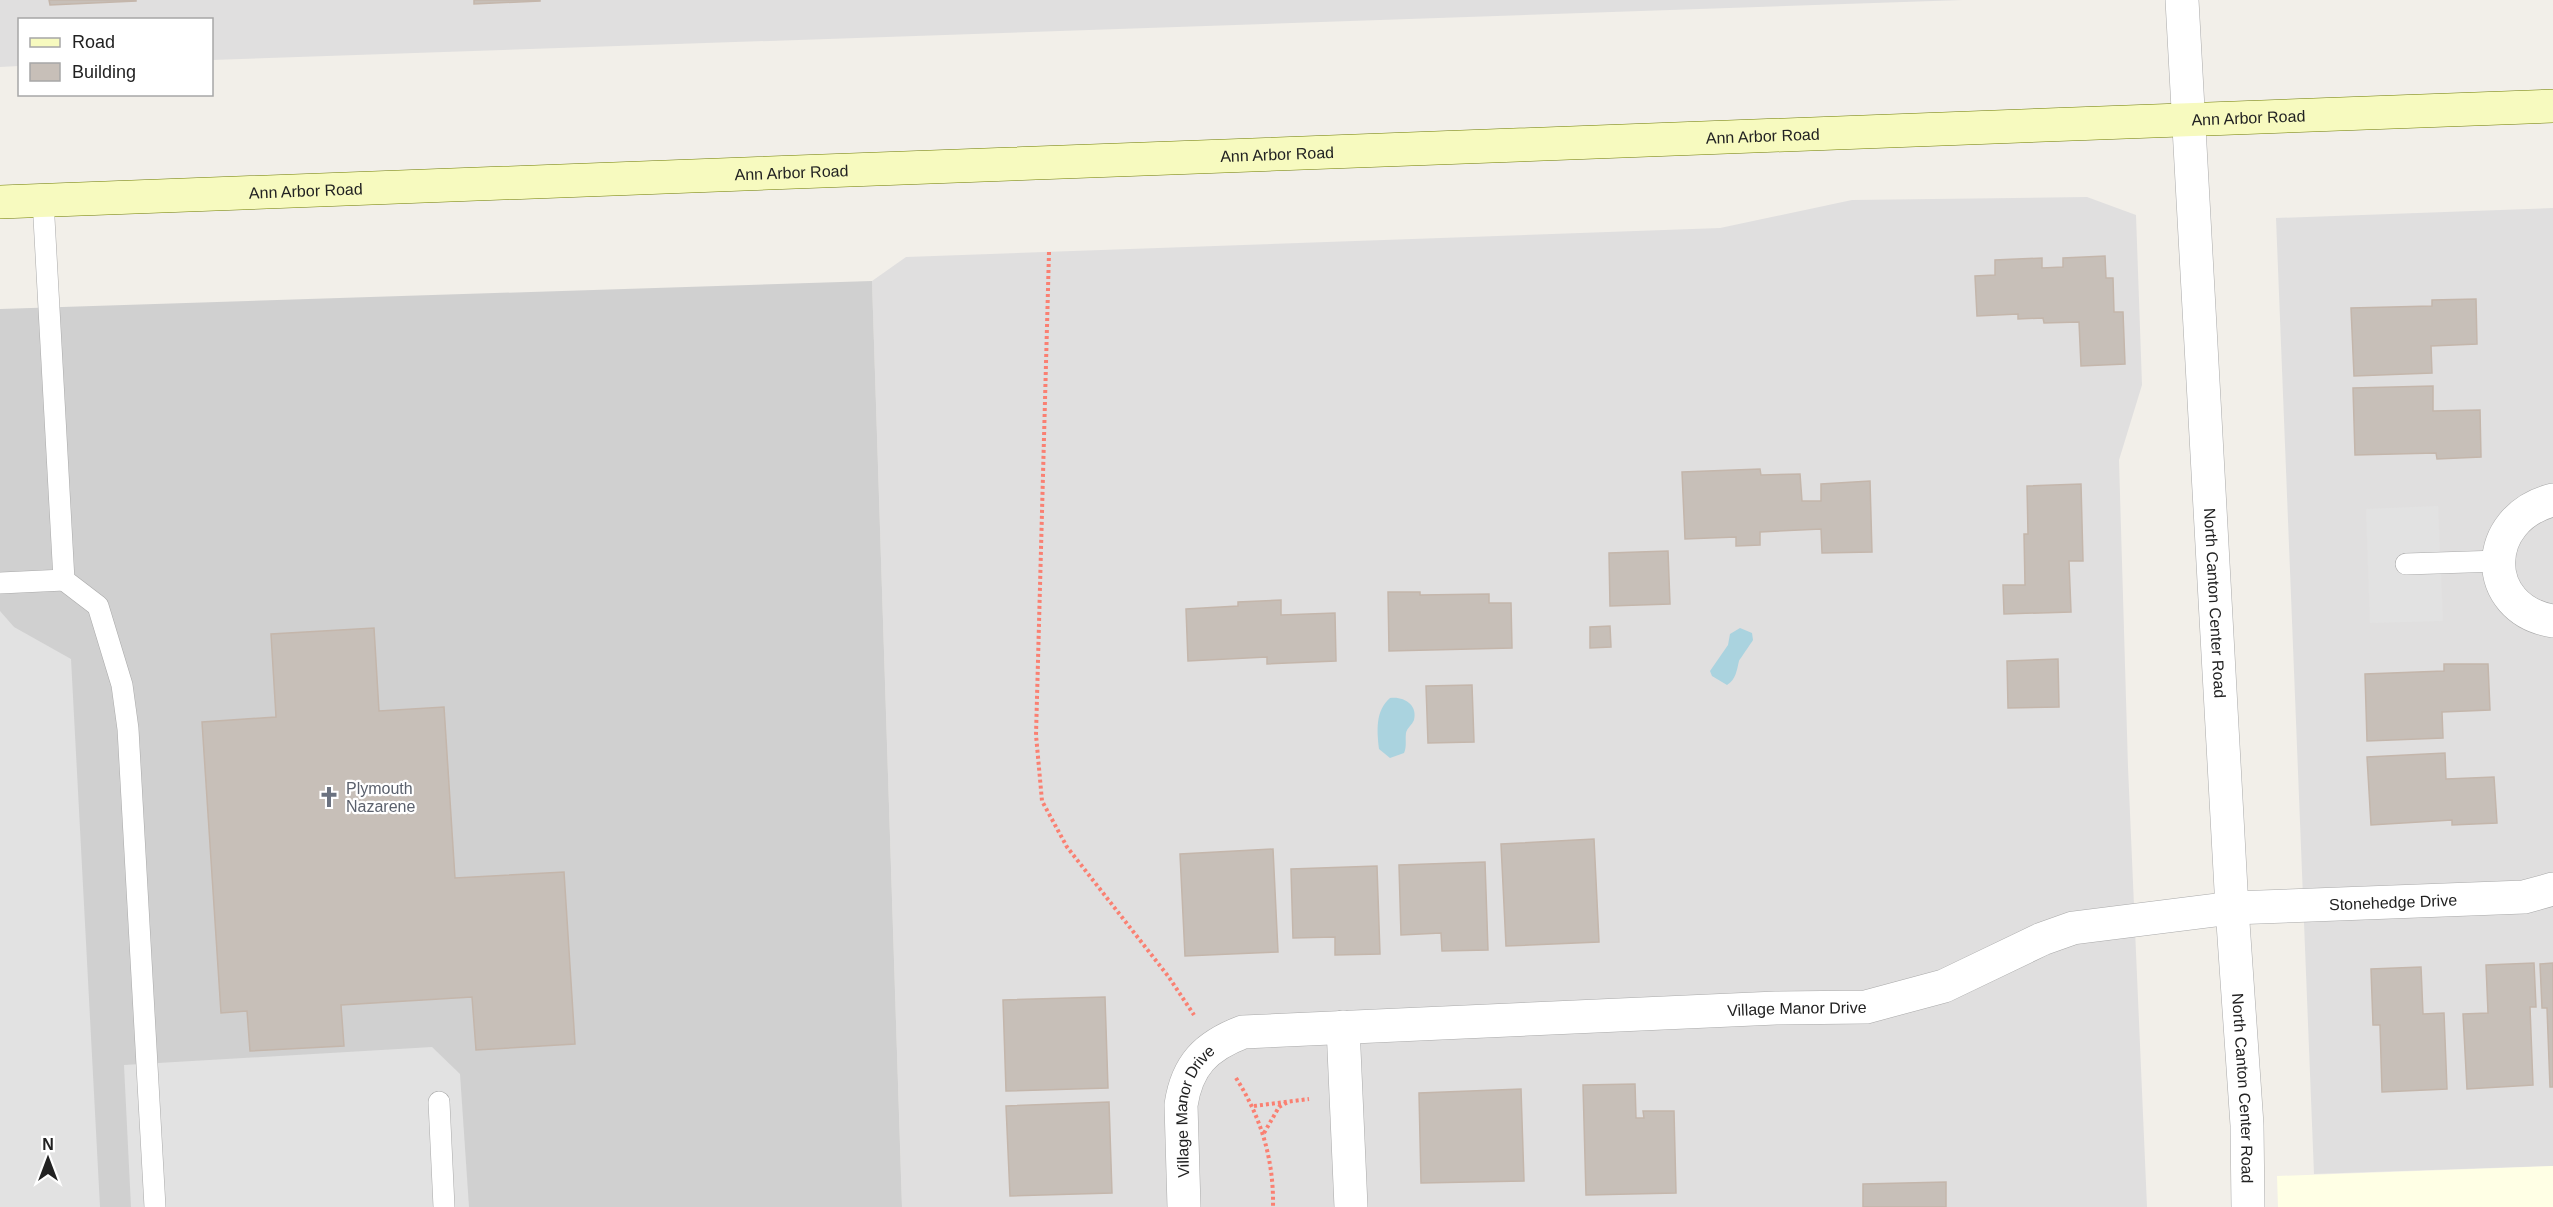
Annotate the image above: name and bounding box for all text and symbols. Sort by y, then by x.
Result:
legend [18,18,213,96]
text: Road [72,32,115,52]
text: Building [72,62,136,82]
street label: Ann Arbor Road [2191,107,2306,128]
street label: Ann Arbor Road [1706,125,1820,146]
street label: Ann Arbor Road [1220,143,1334,165]
street label: Ann Arbor Road [734,162,849,183]
street label: Ann Arbor Road [249,180,363,201]
street label: North Canton Center Road [2201,508,2229,699]
place label: Plymouth Nazarene [346,780,415,815]
church icon: Plymouth Nazarene [317,785,341,809]
street label: Stonehedge Drive [2329,891,2458,913]
street label: North Canton Center Road [2229,993,2256,1183]
street label: Village Manor Drive [1727,998,1867,1019]
street label: Village Manor Drive [1172,1041,1217,1178]
north arrow [18,1129,78,1189]
text: N [42,1136,54,1153]

